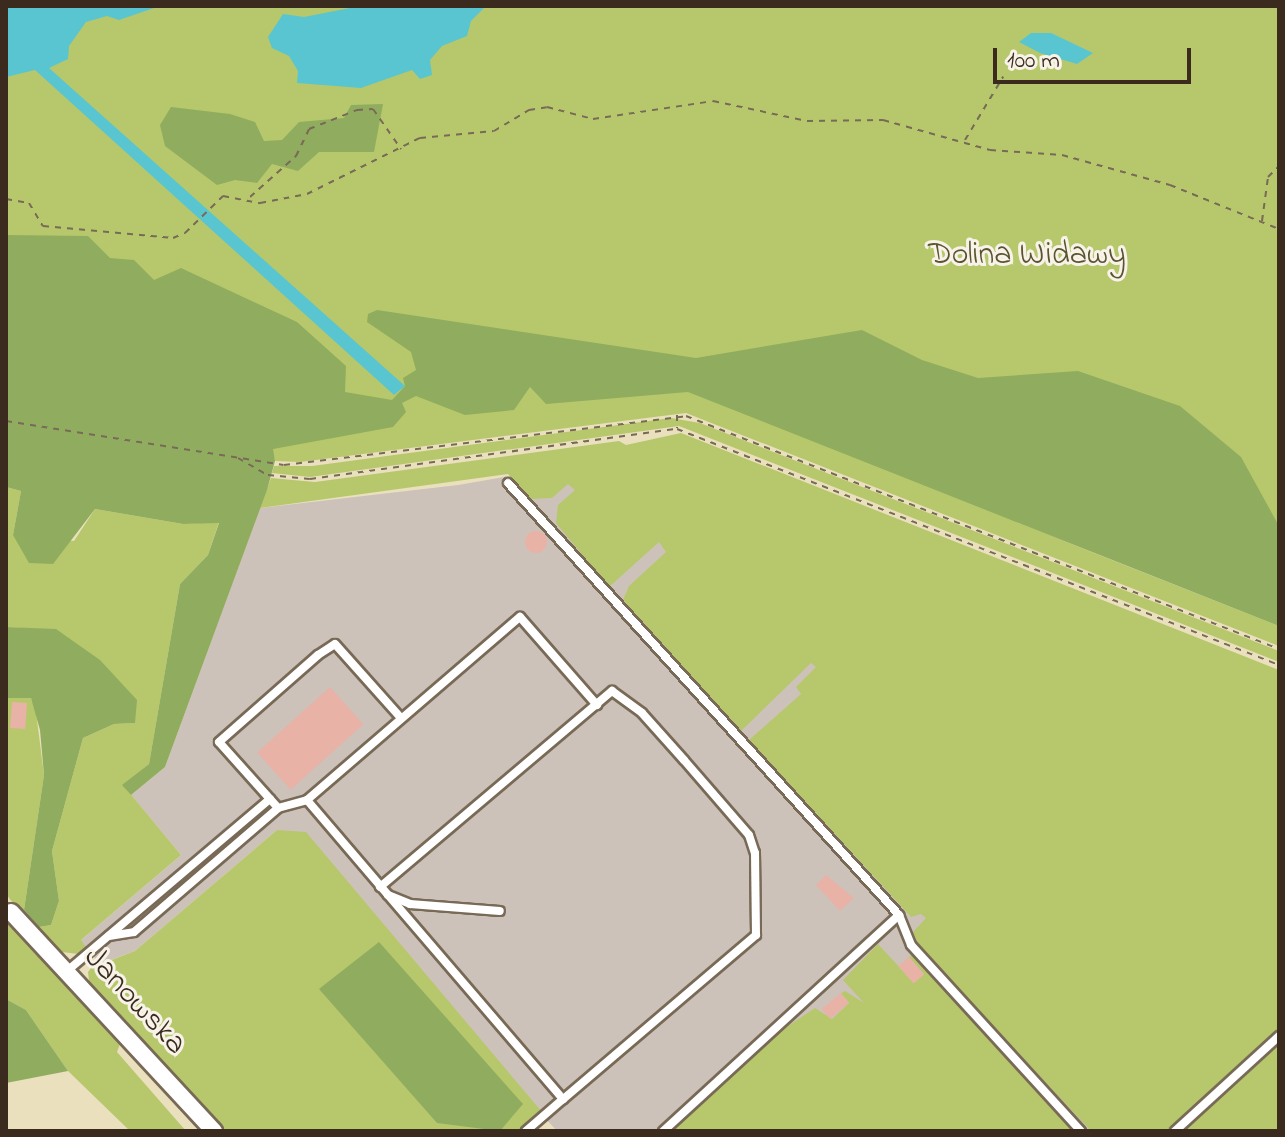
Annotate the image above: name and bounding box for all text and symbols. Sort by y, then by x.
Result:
scale bar [997,32,1195,82]
text: 100 m [1007,44,1060,79]
park label: Dolina Widawy [928,237,1126,275]
street label: Janowska [74,940,194,1064]

